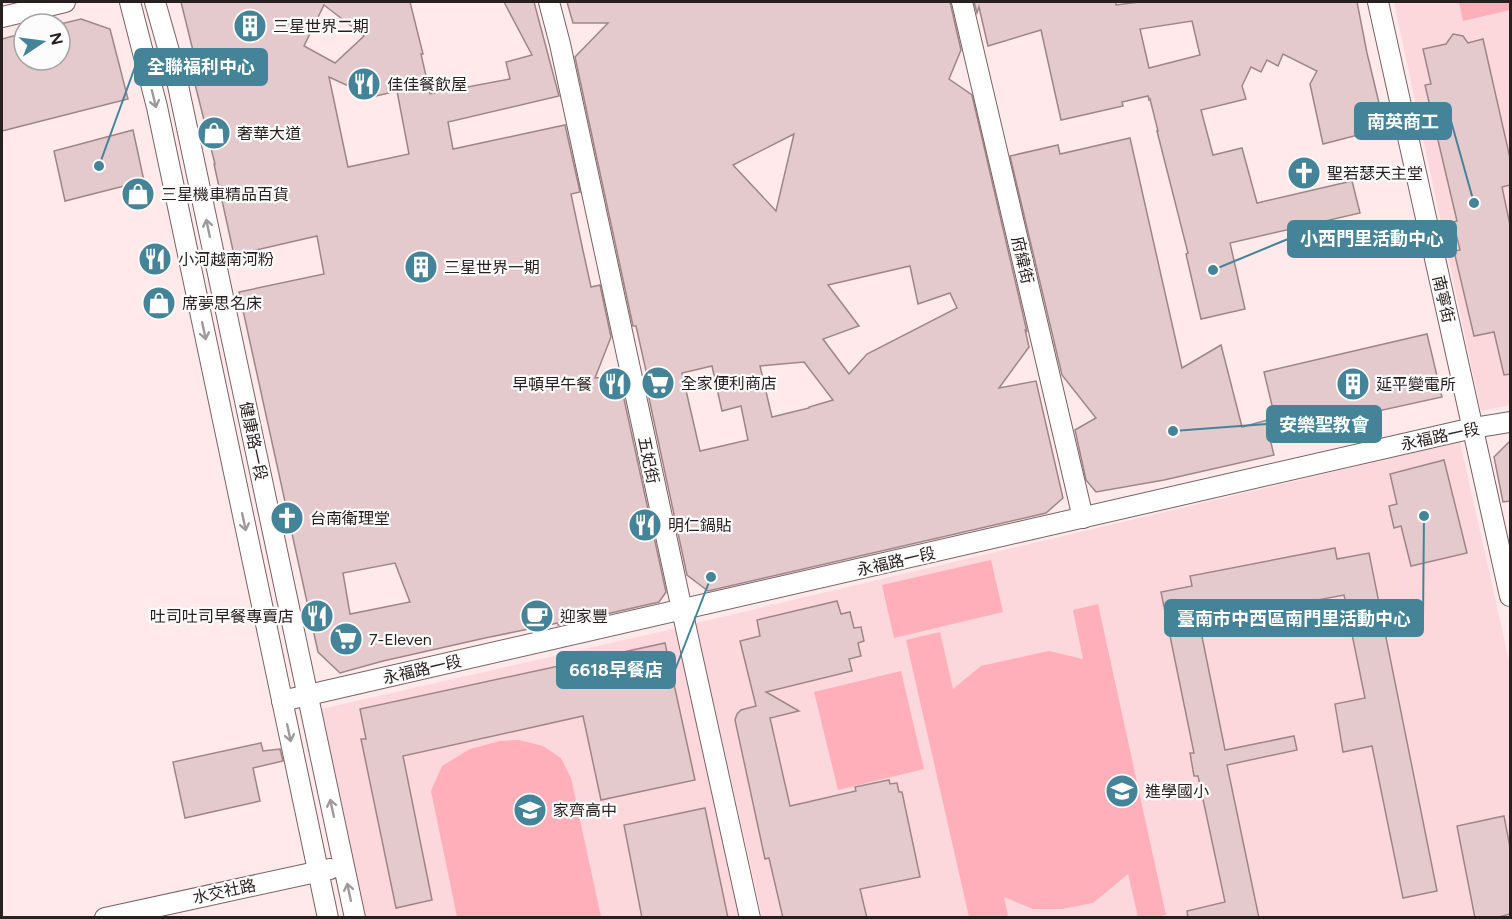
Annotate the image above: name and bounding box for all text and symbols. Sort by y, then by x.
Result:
building icon: 三星世界二期 [232,8,268,44]
north arrow [12,12,72,72]
place label: 三星世界二期 [273,17,369,36]
text: N [45,31,67,47]
callout: 全聯福利中心 [135,49,267,85]
text: 全聯福利中心 [147,56,255,78]
restaurant icon: 佳佳餐飲屋 [346,66,382,102]
place label: 佳佳餐飲屋 [387,75,467,94]
one-way arrow [149,89,161,108]
callout: 南英商工 [1355,103,1451,139]
text: 南英商工 [1367,111,1439,133]
shop icon: 奢華大道 [196,115,232,151]
place label: 奢華大道 [237,124,301,143]
church icon: 聖若瑟天主堂 [1286,155,1322,191]
place label: 聖若瑟天主堂 [1327,164,1423,183]
shop icon: 三星機車精品百貨 [120,176,156,212]
place label: 三星機車精品百貨 [161,185,289,204]
one-way arrow [202,218,213,238]
callout: 小西門里活動中心 [1288,221,1456,257]
text: 小西門里活動中心 [1300,228,1444,250]
street label: 府緯街 [1008,235,1037,286]
restaurant icon: 小河越南河粉 [137,241,173,277]
building icon: 三星世界一期 [403,249,439,285]
place label: 小河越南河粉 [178,250,274,269]
place label: 三星世界一期 [444,258,540,277]
street label: 南寧街 [1429,274,1458,325]
shop icon: 席夢思名床 [141,285,177,321]
place label: 席夢思名床 [182,294,262,313]
one-way arrow [199,321,210,340]
supermarket icon: 全家便利商店 [640,365,676,401]
restaurant icon: 早頓早午餐 [597,366,633,402]
building icon: 延平變電所 [1335,366,1371,402]
place label: 全家便利商店 [681,374,777,393]
place label: 早頓早午餐 [512,375,592,394]
place label: 延平變電所 [1376,375,1456,394]
street label: 健康路一段 [236,400,271,482]
callout: 安樂聖教會 [1267,406,1381,442]
text: 安樂聖教會 [1279,414,1370,436]
street label: 永福路一段 [1399,419,1481,454]
street label: 五妃街 [634,435,663,486]
church icon: 台南衛理堂 [269,500,305,536]
restaurant icon: 明仁鍋貼 [627,507,663,543]
place label: 台南衛理堂 [310,509,390,528]
one-way arrow [239,511,250,531]
place label: 明仁鍋貼 [668,516,732,535]
street label: 永福路一段 [855,543,937,580]
restaurant icon: 吐司吐司早餐專賣店 [299,598,335,634]
cafe icon: 迎家豐 [519,598,555,634]
callout: 臺南市中西區南門里活動中心 [1165,600,1423,636]
place label: 吐司吐司早餐專賣店 [150,607,294,626]
place label: 迎家豐 [560,607,608,626]
text: 臺南市中西區南門里活動中心 [1177,608,1411,630]
supermarket icon: 7-Eleven [328,621,364,657]
place label: 7-Eleven [369,630,432,649]
street label: 永福路一段 [381,651,463,688]
callout: 6618早餐店 [557,652,675,688]
text: 6618早餐店 [569,659,663,681]
one-way arrow [284,723,295,742]
school or university icon: 進學國小 [1104,773,1140,809]
place label: 進學國小 [1145,782,1209,801]
school or university icon: 家齊高中 [512,792,548,828]
one-way arrow [326,799,337,819]
place label: 家齊高中 [553,801,617,820]
street label: 水交社路 [191,876,257,907]
one-way arrow [343,882,355,901]

